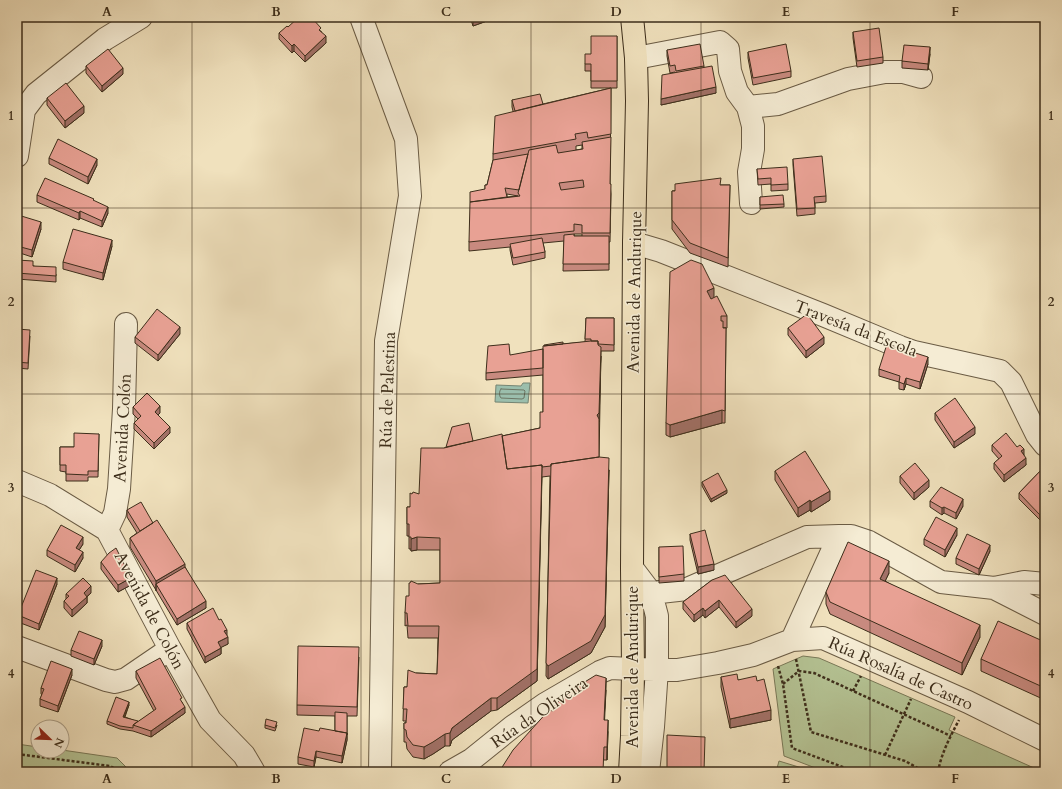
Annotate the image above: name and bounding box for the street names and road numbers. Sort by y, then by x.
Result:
street label: Avenida de Andurique [622,211,647,373]
street label: Travesía da Escola [791,294,921,363]
street label: Rúa de Palestina [374,331,401,449]
street label: Avenida Colón [108,373,137,483]
street label: Avenida de Colón [109,547,191,674]
street label: Avenida de Andurique [621,586,644,748]
street label: Rúa Rosalía de Castro [825,631,977,716]
street label: Rúa da Oliveira [486,671,593,753]

